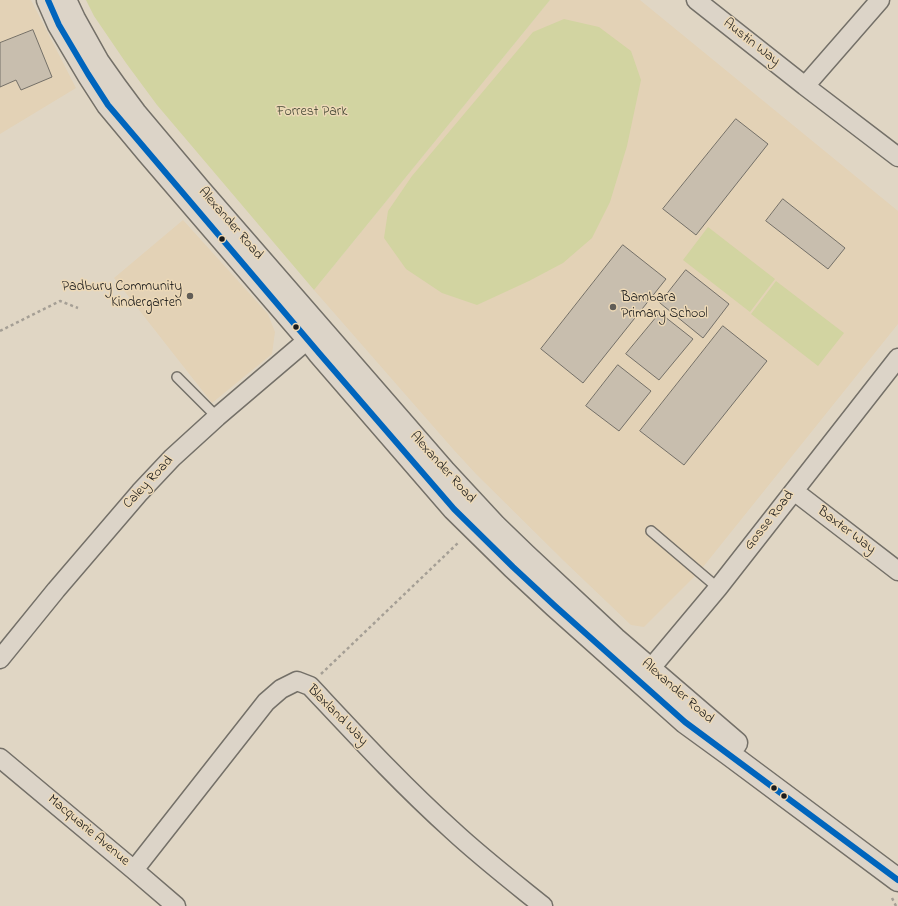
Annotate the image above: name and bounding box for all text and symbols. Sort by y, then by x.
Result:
street label: Austin Way [719,16,783,70]
park label: Forrest Park [277,105,347,121]
street label: Alexander Road [194,184,266,264]
unlabelled marker [217,234,227,244]
place label: Padbury Community Kindergarten [62,280,182,312]
marker: Padbury Community Kindergarten [185,291,195,301]
place label: Bambara Primary School [621,291,708,324]
marker: Bambara Primary School [608,302,618,312]
unlabelled marker [291,322,301,332]
street label: Alexander Road [406,429,478,507]
street label: Caley Road [120,453,178,513]
street label: Gosse Road [742,488,798,554]
street label: Baxter Way [814,504,878,558]
street label: Alexander Road [637,656,717,728]
street label: Blaxland Way [303,682,371,750]
unlabelled marker [769,783,779,793]
unlabelled marker [779,791,789,801]
street label: Macquarie Avenue [43,792,133,870]

